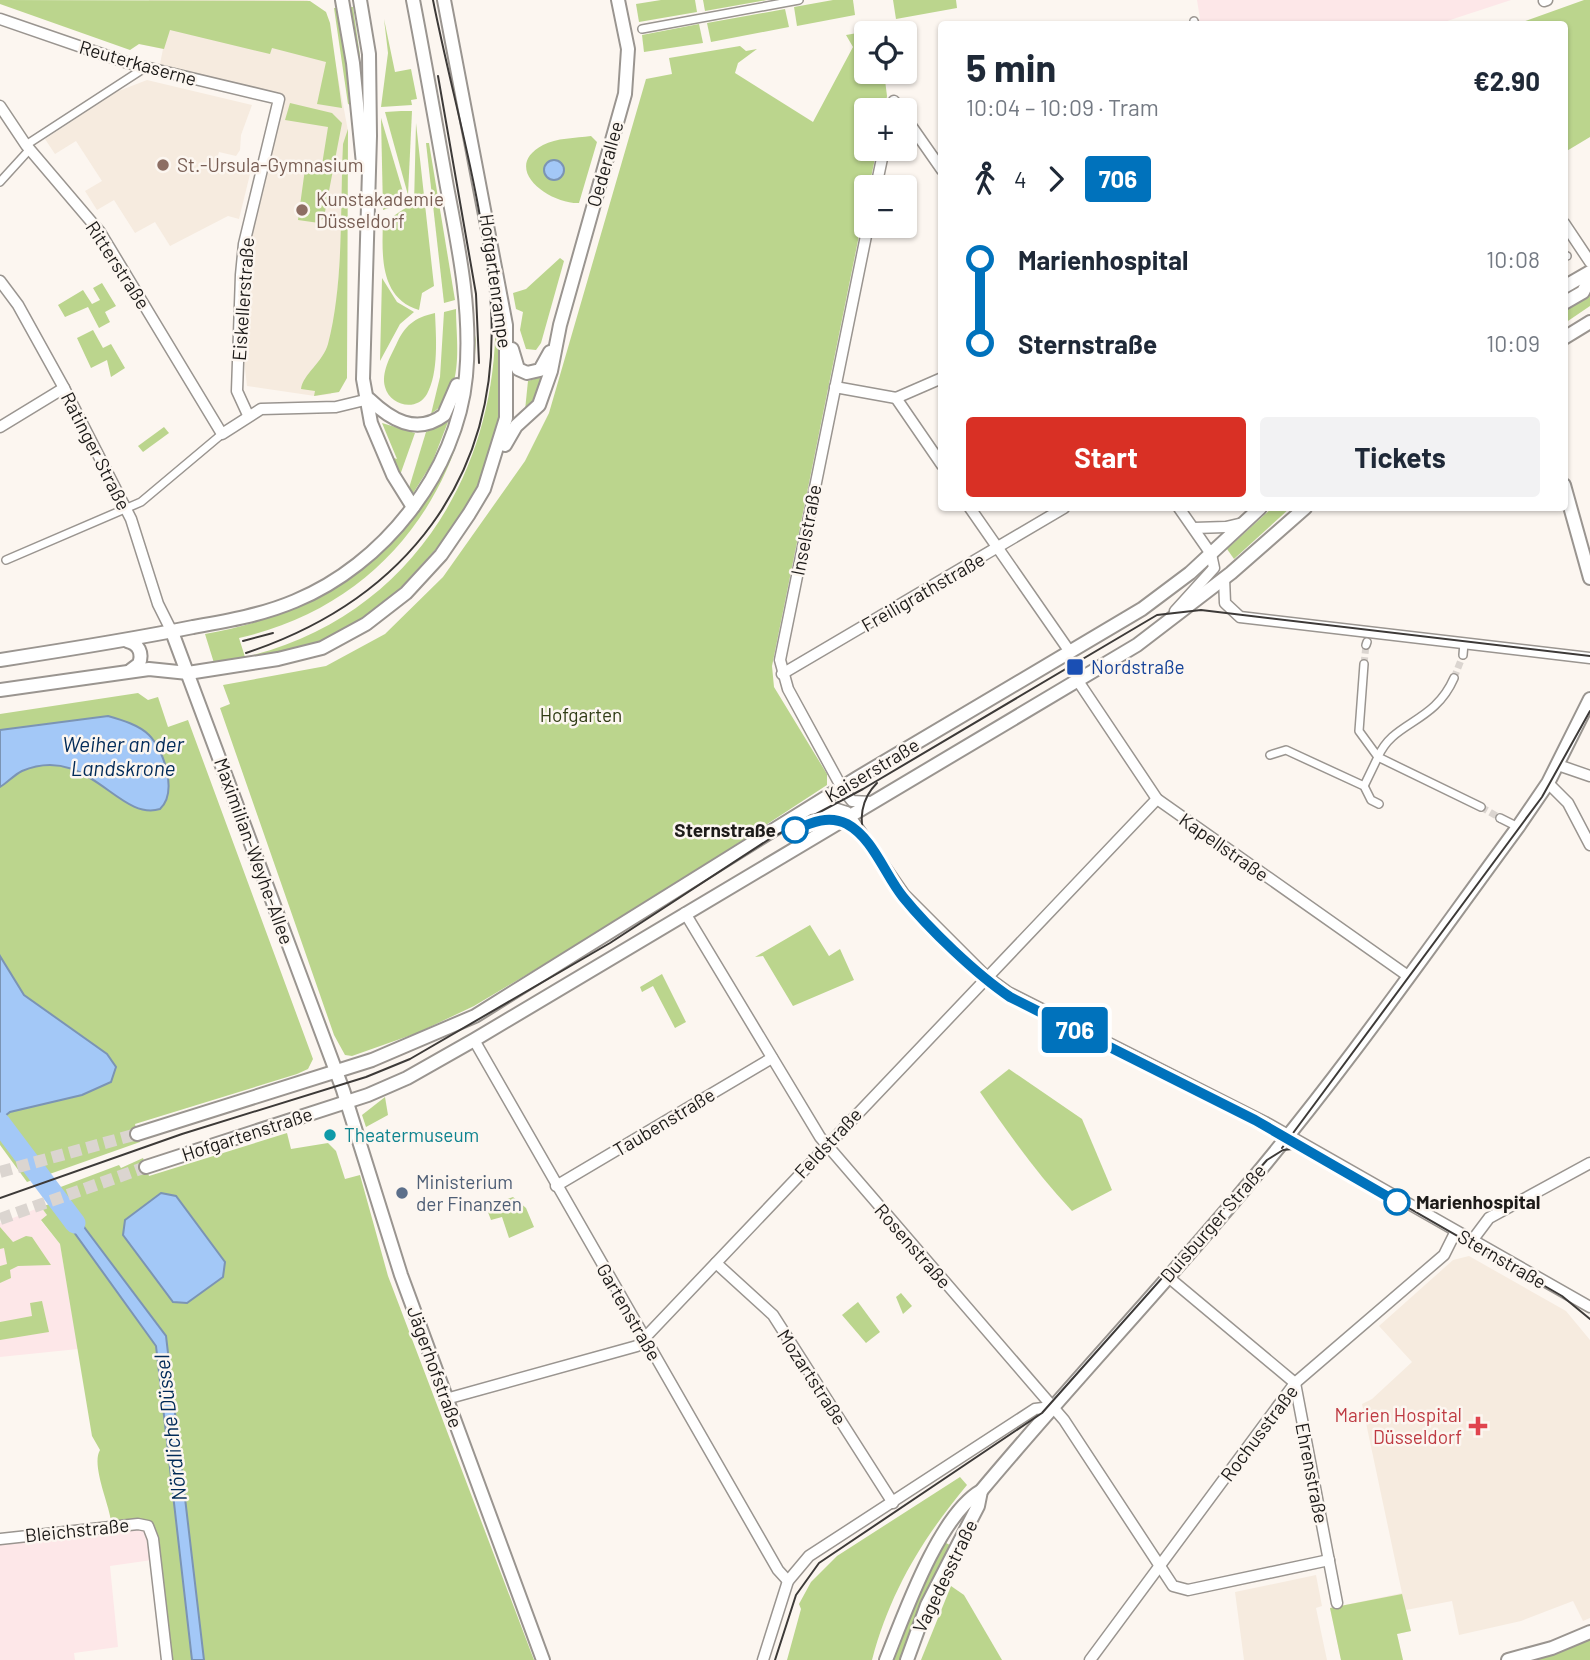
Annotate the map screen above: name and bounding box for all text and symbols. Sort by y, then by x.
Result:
map controls [854,21,917,238]
button: locate [854,21,917,84]
street label: Reuterkaserne [77,35,199,90]
text: 5 min [966,44,1056,90]
text: €2.90 [1473,65,1540,96]
text: 10:04 – 10:09 · Tram [966,93,1159,121]
button: + [854,98,917,161]
street label: Oederallee [581,118,628,209]
place label: St.-Ursula-Gymnasium [177,153,363,176]
marker: St.-Ursula-Gymnasium [155,157,171,173]
icon: walk [966,160,1004,198]
icon: forward [1037,160,1075,198]
text: 706 [1099,164,1137,193]
text: 4 [1014,165,1027,193]
button: − [854,175,917,238]
place label: Kunstakademie Düsseldorf [316,187,444,232]
marker: Kunstakademie Düsseldorf [294,202,310,218]
street label: Hofgartenrampe [476,212,517,350]
street label: Ritterstraße [81,216,155,313]
street label: Eiskellerstraße [227,236,258,362]
text: Marienhospital [1018,244,1188,275]
text: 10:08 [1486,245,1540,273]
text: Sternstraße [1018,328,1157,359]
text: 10:09 [1486,329,1540,357]
street label: Ratinger Straße [57,388,136,514]
button: Start [966,417,1246,497]
button: Tickets [1260,417,1540,497]
street label: Inselstraße [785,482,826,577]
street label: Freiligrathstraße [857,547,989,636]
place label: Nordstraße [1091,655,1185,678]
marker: Nordstraße [1065,657,1085,677]
park label: Hofgarten [540,703,622,726]
water label: Weiher an der Landskrone [62,731,184,780]
street label: Kaiserstraße [821,733,923,807]
street label: Maximilian-Weyhe-Allee [210,754,299,947]
street label: Kapellstraße [1175,807,1273,886]
marker: Sternstraße [782,817,808,843]
place label: Sternstraße [674,818,776,841]
line badge: 706 [1035,1007,1115,1053]
text: 706 [1056,1015,1094,1044]
street label: Taubenstraße [609,1082,719,1161]
street label: Hofgartenstraße [179,1102,315,1165]
street label: Feldstraße [789,1103,866,1183]
place label: Theatermuseum [344,1123,479,1146]
marker: Theatermuseum [322,1127,338,1143]
street label: Duisburger Straße [1155,1159,1270,1287]
place label: Ministerium der Finanzen [416,1170,522,1215]
marker: Ministerium der Finanzen [394,1185,410,1201]
marker: Marienhospital [1384,1189,1410,1215]
place label: Marienhospital [1416,1190,1540,1213]
street label: Rosenstraße [870,1199,956,1293]
street label: Sternstraße [1454,1224,1551,1293]
street label: Gartenstraße [592,1259,667,1365]
street label: Jägerhofstraße [403,1303,468,1431]
street label: Mozartstraße [773,1325,852,1429]
water label: Nördliche Düssel [148,1353,191,1503]
street label: Rochusstraße [1215,1380,1302,1485]
place label: Marien Hospital Düsseldorf [1335,1403,1462,1448]
marker: Marien Hospital Düsseldorf [1468,1416,1488,1436]
street label: Ehrenstraße [1291,1421,1334,1525]
street label: Bleichstraße [24,1513,130,1546]
street label: Vagedesstraße [907,1516,982,1636]

